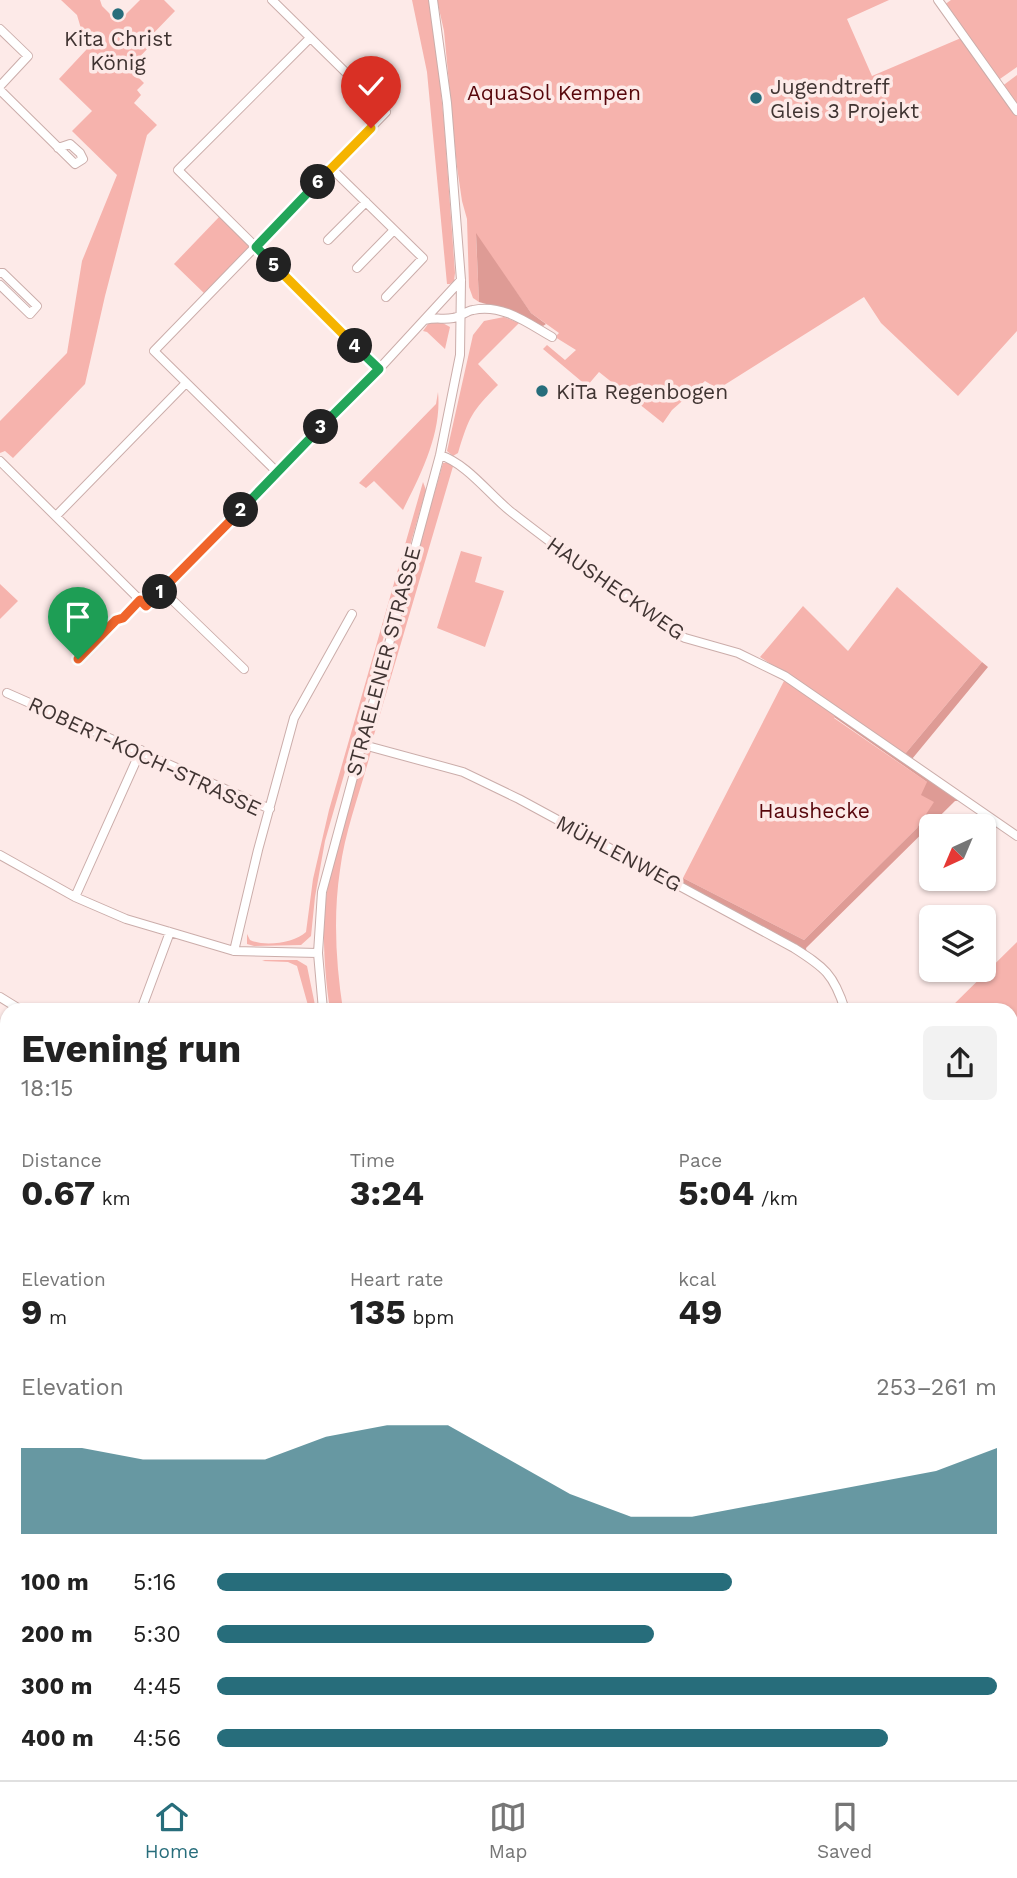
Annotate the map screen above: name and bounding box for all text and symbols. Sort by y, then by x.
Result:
marker: Kita Christ König [110,6,126,22]
place label: Kita Christ König [64,26,172,75]
pin [341,56,401,128]
icon: check [352,67,390,105]
place label: Jugendtreff Gleis 3 Projekt [770,74,919,123]
park label: AquaSol Kempen [467,80,641,105]
marker: Jugendtreff Gleis 3 Projekt [748,90,764,106]
pin: 6 [300,164,336,200]
text: 6 [312,170,323,193]
pin: 5 [256,247,292,282]
text: 5 [268,253,279,276]
pin: 4 [338,328,372,364]
text: 4 [348,334,361,357]
place label: KiTa Regenbogen [556,379,728,404]
marker: KiTa Regenbogen [534,383,550,399]
pin: 3 [304,410,338,444]
text: 3 [315,415,326,438]
pin: 2 [224,492,258,528]
text: 2 [235,498,246,521]
street label: HAUSHECKWEG [542,531,690,645]
street label: STRAELENER STRASSE [340,544,426,778]
pin: 1 [142,574,178,610]
text: 1 [155,580,164,603]
pin [48,587,108,659]
icon: arrive [59,598,97,636]
street label: ROBERT-KOCH-STRASSE [25,691,265,821]
park label: Haushecke [758,798,870,823]
street label: MÜHLENWEG [552,810,686,896]
north arrow [919,814,996,891]
map controls [919,814,996,982]
button: layers [919,905,996,982]
button: share [923,1026,997,1100]
text: Evening run [21,1027,241,1071]
text: 18:15 [21,1075,73,1102]
text: Distance [21,1149,102,1172]
text: Time [350,1149,395,1172]
text: Pace [678,1149,722,1172]
text: 0.67 [21,1172,95,1214]
text: 3:24 [350,1172,424,1214]
text: 5:04 [678,1172,754,1214]
text: km [95,1187,131,1210]
text: /km [754,1187,798,1210]
text: Elevation [21,1268,106,1291]
text: Heart rate [350,1268,444,1291]
text: kcal [678,1268,716,1291]
text: 9 [21,1291,43,1333]
text: 135 [350,1291,406,1333]
text: 49 [678,1291,723,1333]
text: m [43,1306,67,1329]
text: bpm [406,1306,454,1329]
text: Elevation [21,1374,124,1401]
text: 253–261 m [876,1374,997,1401]
text: 100 m [21,1569,89,1596]
text: 5:16 [133,1569,176,1596]
text: 200 m [21,1621,93,1648]
text: 5:30 [133,1621,181,1648]
text: 300 m [21,1673,92,1700]
text: 4:45 [133,1673,181,1700]
text: 400 m [21,1725,94,1752]
text: 4:56 [133,1725,181,1752]
tab: Home [145,1798,199,1863]
tab: Map [489,1798,527,1863]
tab: Saved [817,1798,872,1863]

